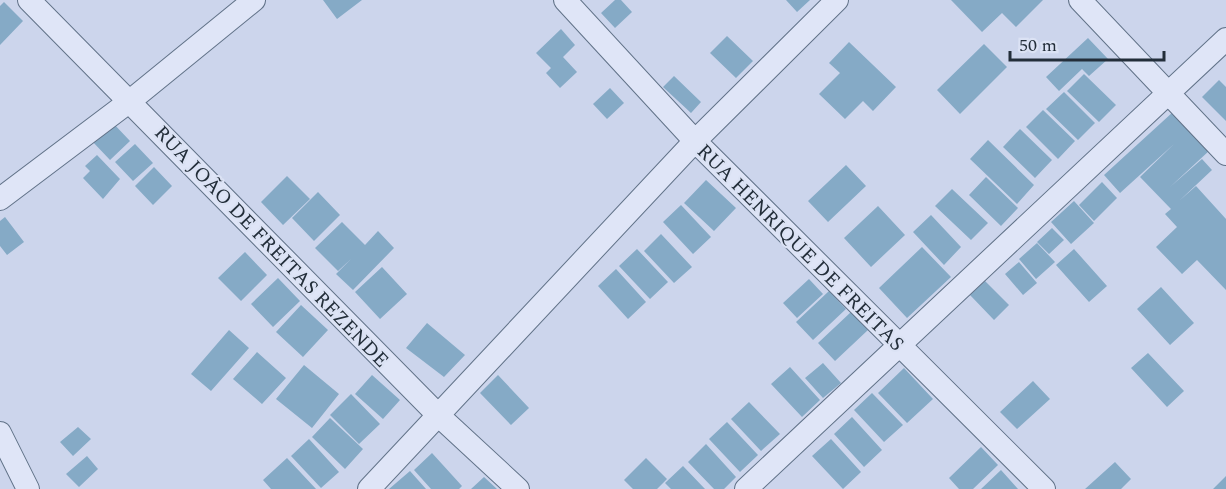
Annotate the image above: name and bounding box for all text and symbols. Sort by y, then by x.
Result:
scale bar [1010,24,1164,62]
text: 50 m [1019,32,1057,59]
street label: RUA JOÃO DE FREITAS REZENDE [147,119,396,375]
street label: RUA HENRIQUE DE FREITAS [690,137,911,358]

